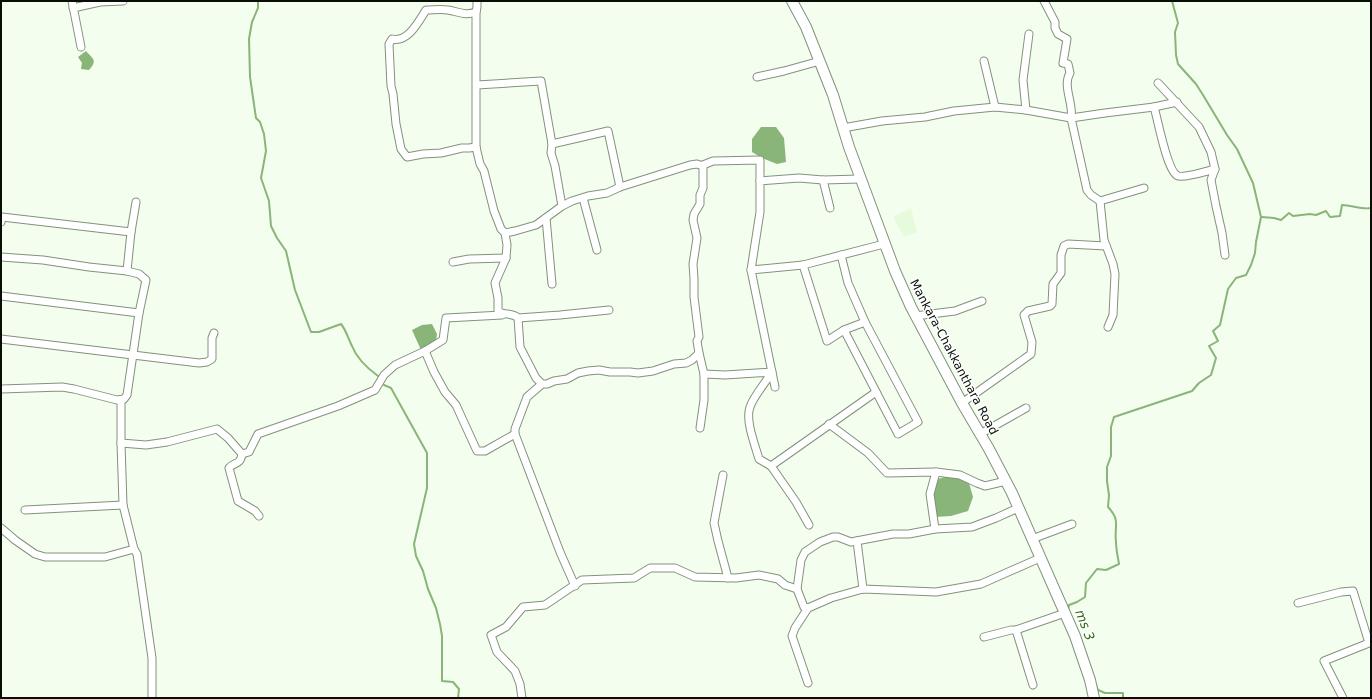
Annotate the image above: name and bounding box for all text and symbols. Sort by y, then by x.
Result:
street label: Mankara-Chakkanthara Road [907,277,1001,437]
water label: ms 3 [1072,607,1098,643]

